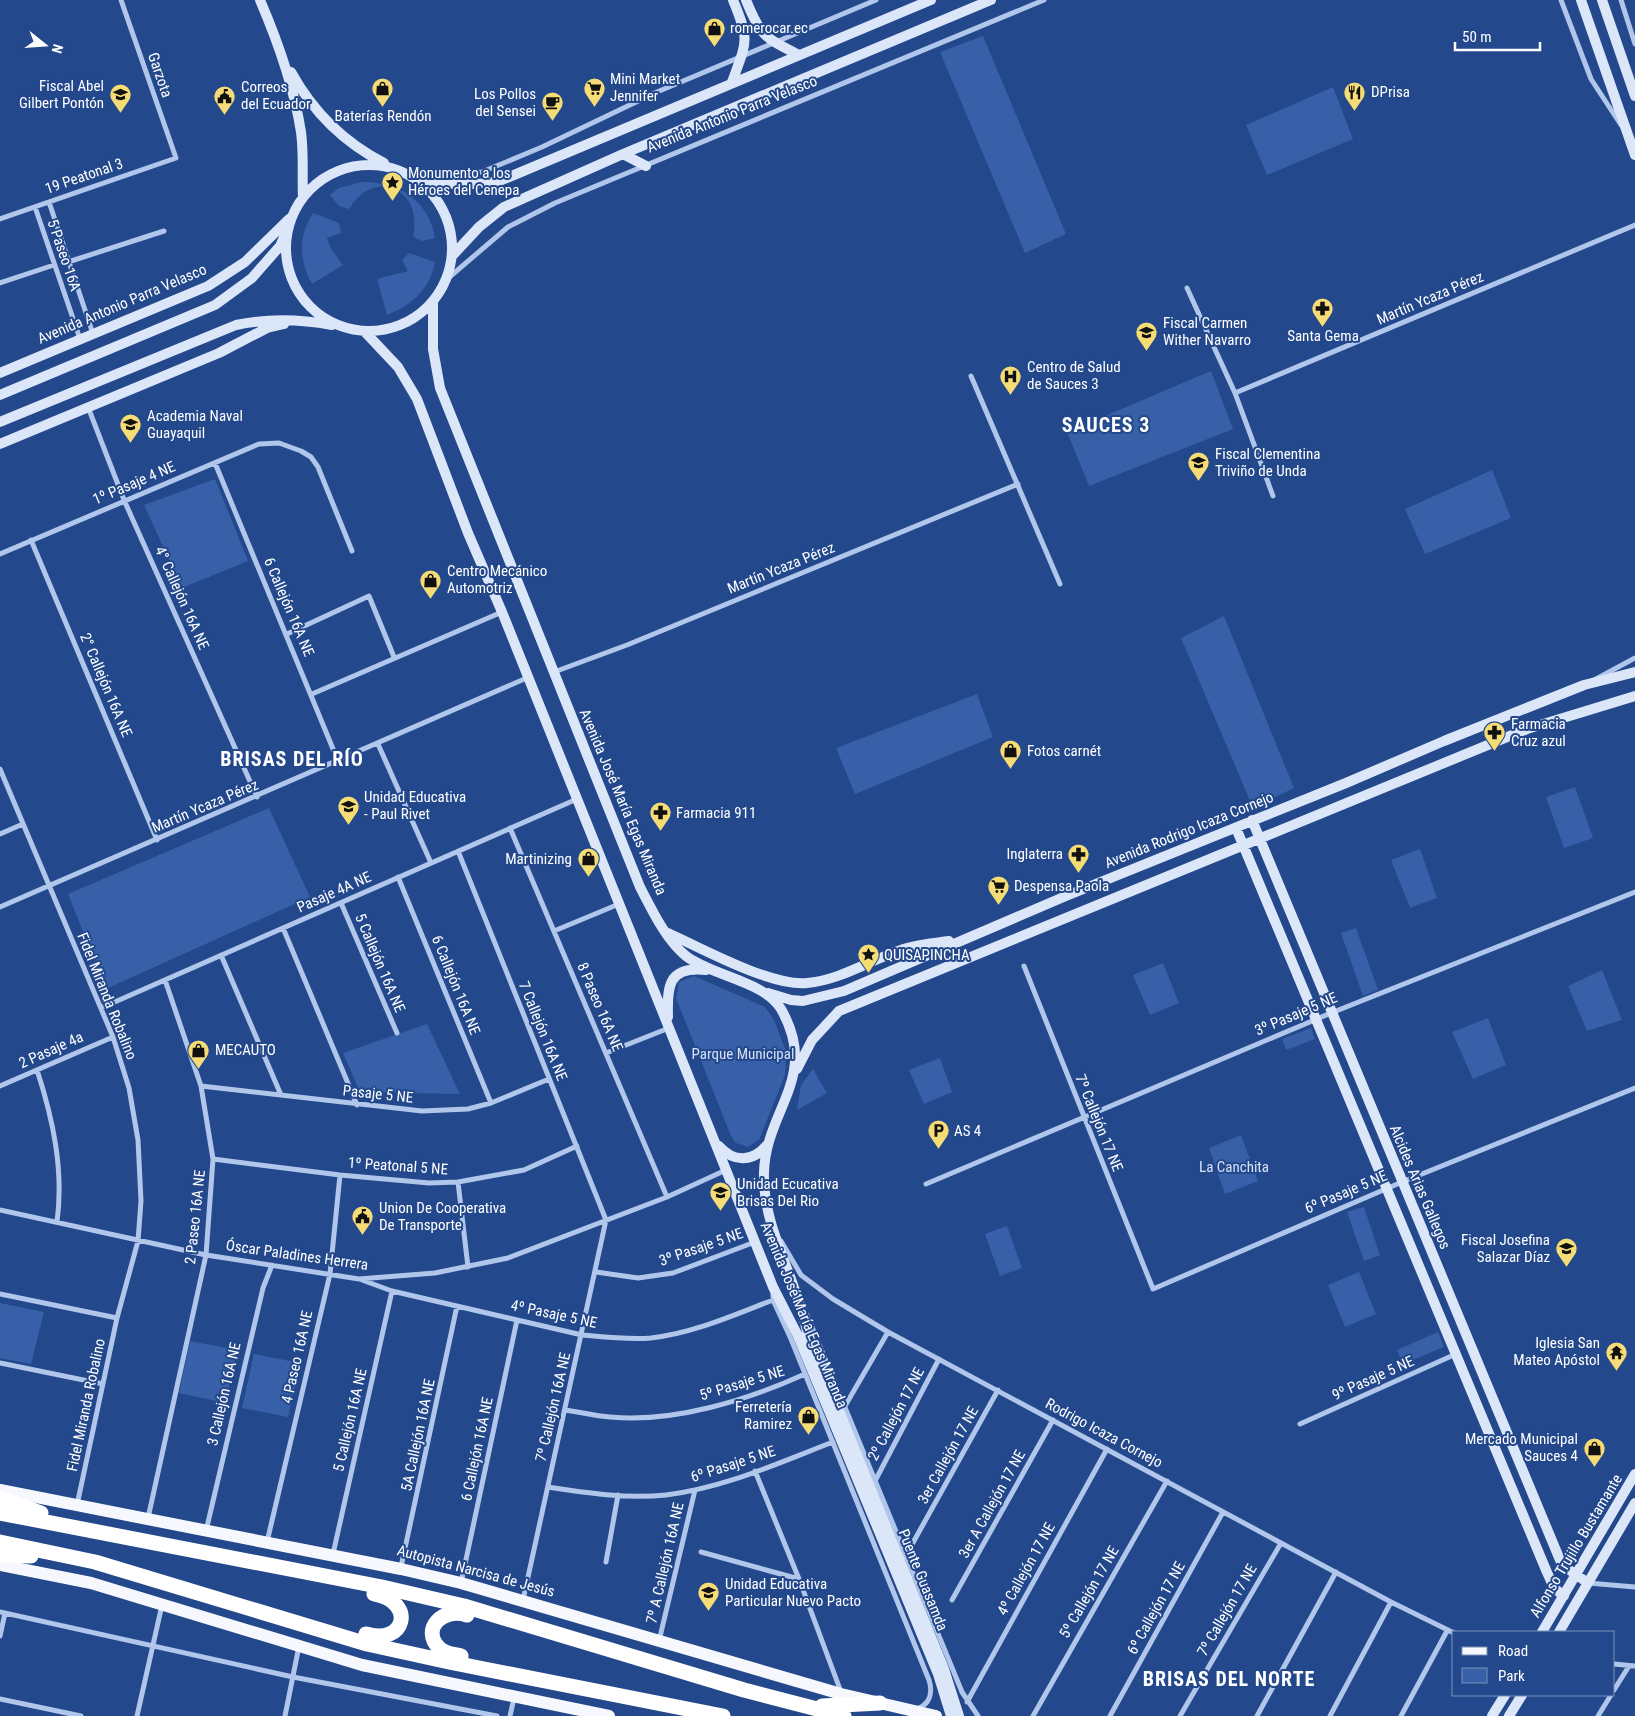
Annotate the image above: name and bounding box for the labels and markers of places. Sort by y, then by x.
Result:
shop icon: romerocar.ec [702,16,726,47]
place label: romerocar.ec [730,19,808,37]
place label: Mini Market Jennifer [610,70,680,105]
shop icon: Baterías Rendón [371,76,395,107]
supermarket icon: Mini Market Jennifer [582,76,606,107]
place label: Fiscal Abel Gilbert Pontón [19,77,104,112]
place label: Correos del Ecuador [241,78,311,113]
restaurant icon: DPrisa [1343,80,1367,111]
school or university icon: Fiscal Abel Gilbert Pontón [108,83,132,114]
place label: DPrisa [1371,83,1410,101]
public building icon: Correos del Ecuador [213,84,237,115]
place label: Los Pollos del Sensei [474,85,536,120]
cafe icon: Los Pollos del Sensei [540,91,564,122]
place label: Baterías Rendón [335,107,431,125]
place label: Monumento a los Héroes del Cenepa [408,164,519,199]
place icon: Monumento a los Héroes del Cenepa [380,170,404,201]
pharmacy icon: Santa Gema [1311,296,1335,327]
place label: Fiscal Carmen Wither Navarro [1163,314,1251,349]
school or university icon: Fiscal Carmen Wither Navarro [1135,320,1159,351]
place label: Santa Gema [1287,327,1359,345]
place label: Centro de Salud de Sauces 3 [1027,358,1121,393]
hospital icon: Centro de Salud de Sauces 3 [999,364,1023,395]
place label: Academia Naval Guayaquil [147,407,243,442]
school or university icon: Academia Naval Guayaquil [119,413,143,444]
place label: Fiscal Clementina Triviño de Unda [1215,445,1320,480]
school or university icon: Fiscal Clementina Triviño de Unda [1187,451,1211,482]
place label: Centro Mecánico Automotriz [447,562,547,597]
shop icon: Centro Mecánico Automotriz [419,568,443,599]
place label: Farmacia Cruz azul [1511,715,1566,750]
pharmacy icon: Farmacia Cruz azul [1483,721,1507,752]
shop icon: Fotos carnét [999,739,1023,770]
place label: Fotos carnét [1027,742,1101,760]
place label: Unidad Educativa - Paul Rivet [364,788,466,823]
school or university icon: Unidad Educativa - Paul Rivet [336,794,360,825]
pharmacy icon: Farmacia 911 [648,801,672,832]
place label: Farmacia 911 [676,804,756,822]
pharmacy icon: Inglaterra [1067,842,1091,873]
place label: Inglaterra [1006,845,1063,863]
shop icon: Martinizing [576,847,600,878]
place label: Martinizing [505,850,572,868]
supermarket icon: Despensa Paola [986,874,1010,905]
place label: Despensa Paola [1014,877,1109,895]
place icon: QUISAPINCHA [856,943,880,974]
place label: QUISAPINCHA [884,946,970,964]
shop icon: MECAUTO [187,1038,211,1069]
place label: MECAUTO [215,1041,276,1059]
parking icon: AS 4 [926,1119,950,1150]
place label: AS 4 [954,1122,981,1140]
place label: Unidad Ecucativa Brisas Del Rio [737,1175,839,1210]
school or university icon: Unidad Ecucativa Brisas Del Rio [709,1181,733,1212]
place label: Union De Cooperativa De Transporte [379,1199,506,1234]
public building icon: Union De Cooperativa De Transporte [351,1205,375,1236]
place label: Fiscal Josefina Salazar Díaz [1461,1231,1550,1266]
school or university icon: Fiscal Josefina Salazar Díaz [1554,1237,1578,1268]
place label: Iglesia San Mateo Apóstol [1513,1334,1600,1369]
temple icon: Iglesia San Mateo Apóstol [1604,1340,1628,1371]
place label: Ferretería Ramirez [735,1398,792,1433]
shop icon: Ferretería Ramirez [796,1404,820,1435]
place label: Mercado Municipal Sauces 4 [1465,1430,1578,1465]
shop icon: Mercado Municipal Sauces 4 [1582,1436,1606,1467]
place label: Unidad Educativa Particular Nuevo Pacto [725,1575,861,1610]
school or university icon: Unidad Educativa Particular Nuevo Pacto [697,1581,721,1612]

